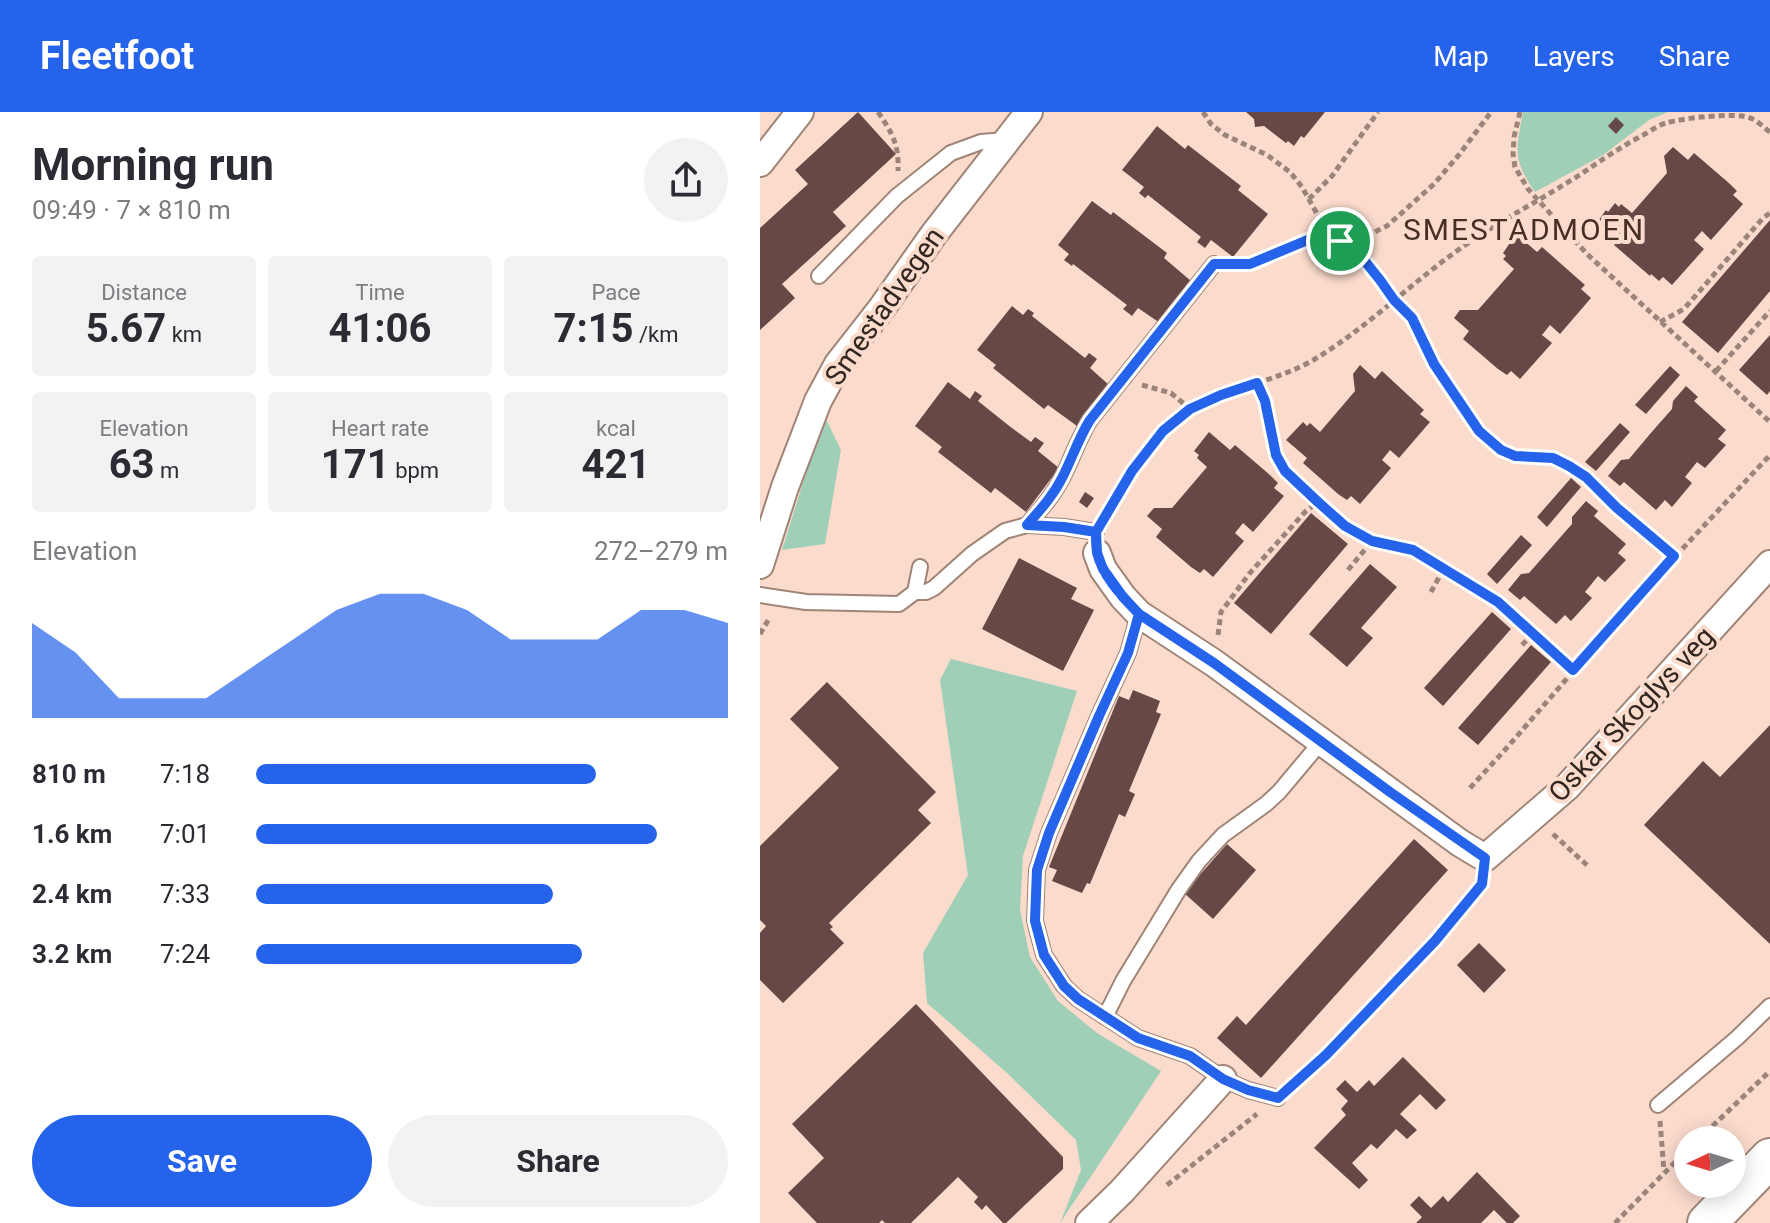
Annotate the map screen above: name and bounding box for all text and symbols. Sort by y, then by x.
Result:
text: Fleetfoot [40,34,194,78]
text: Map [1433,40,1489,73]
text: Layers [1533,40,1615,73]
text: Share [1659,40,1730,73]
button: share [644,138,728,222]
text: Morning run [32,139,274,191]
text: 09:49 · 7 × 810 m [32,195,231,225]
pin [1306,207,1374,275]
district label: SMESTADMOEN [1403,212,1645,247]
icon: arrive [1318,219,1362,263]
street label: Smestadvegen [818,221,951,391]
text: Distance [101,280,187,305]
text: Time [355,280,405,305]
text: Pace [592,280,640,305]
text: 5.67 [86,305,166,352]
text: 41:06 [328,305,432,352]
text: 7:15 [553,305,634,352]
text: km [166,322,202,347]
text: /km [634,322,679,347]
text: Elevation [99,416,189,441]
text: Heart rate [331,416,429,441]
text: kcal [596,416,636,441]
text: 63 [109,441,155,488]
text: 171 [321,441,390,488]
text: 421 [582,441,650,488]
text: m [155,458,179,483]
text: bpm [390,458,439,483]
text: Elevation [32,536,137,566]
text: 272–279 m [594,536,728,566]
street label: Oskar Skoglys veg [1542,620,1721,809]
text: 810 m [32,759,106,789]
text: 7:18 [160,759,210,789]
text: 1.6 km [32,819,112,849]
text: 7:01 [160,819,210,849]
text: 2.4 km [32,879,112,909]
text: 7:33 [160,879,210,909]
text: 3.2 km [32,939,112,969]
text: 7:24 [160,939,210,969]
button: Save [32,1115,372,1207]
button: Share [388,1115,728,1207]
north arrow [1674,1126,1746,1198]
map controls [1674,1126,1746,1198]

